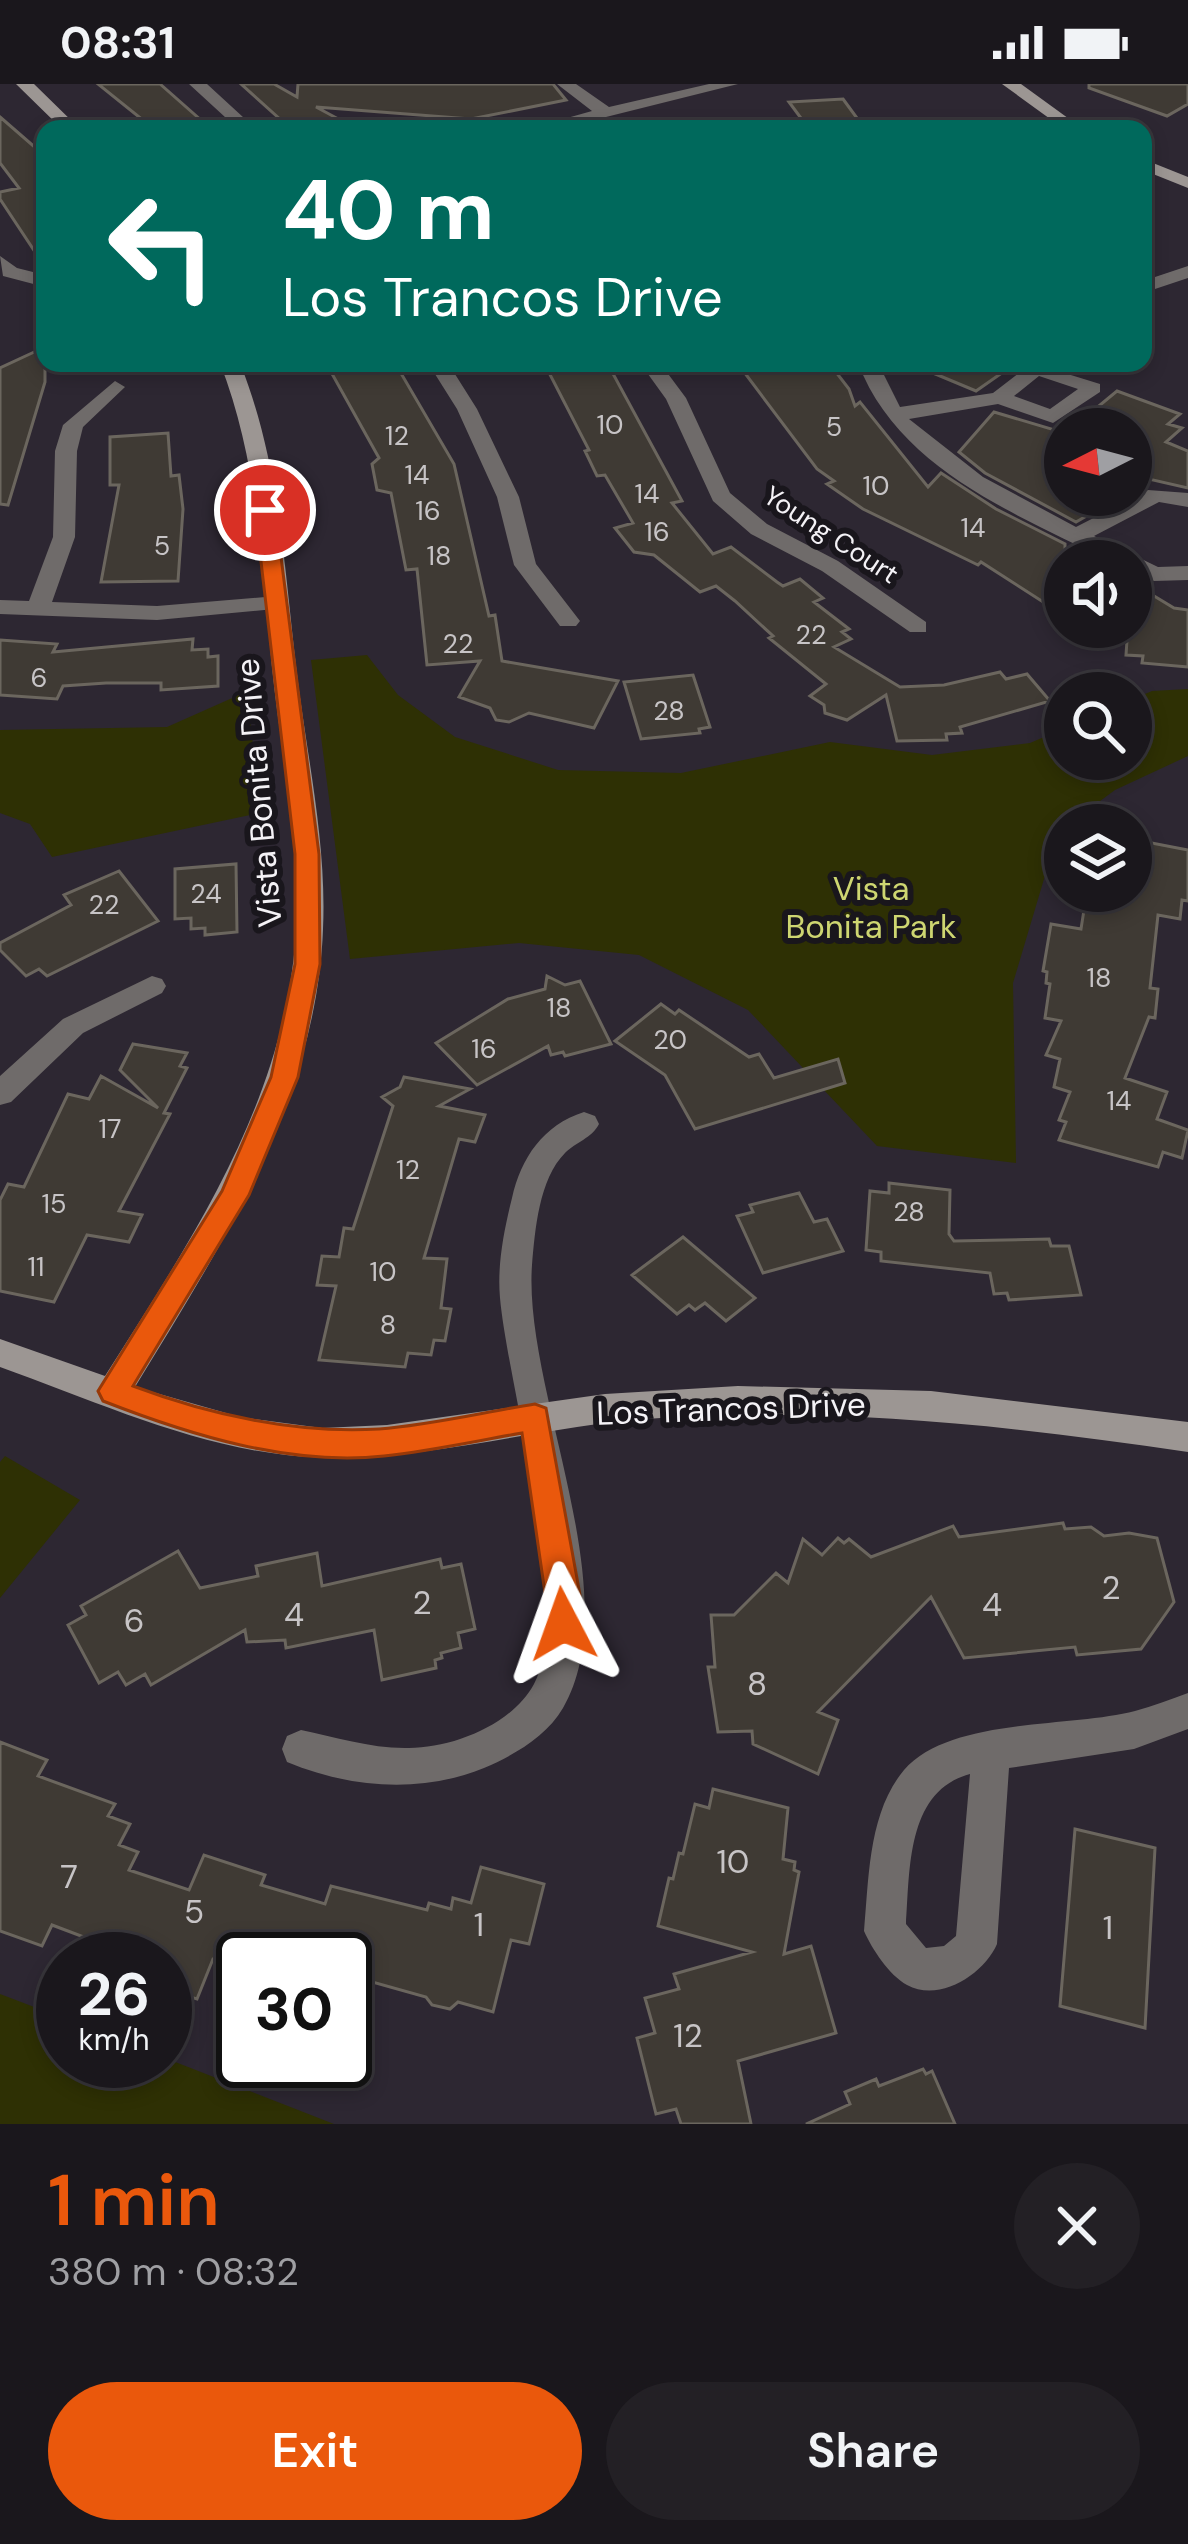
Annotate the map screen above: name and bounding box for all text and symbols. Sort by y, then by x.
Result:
text: 08:31 [60,13,175,72]
text: 40 m [282,156,495,265]
icon: left [84,168,240,324]
text: Los Trancos Drive [282,262,723,333]
house number: 10 [597,407,623,442]
north arrow [1044,408,1152,516]
map controls [1044,408,1152,912]
house number: 5 [826,409,842,444]
house number: 12 [385,418,409,453]
house number: 14 [405,457,429,492]
pin [214,459,316,561]
house number: 10 [863,468,889,503]
house number: 14 [635,476,659,511]
icon: arrive [232,477,298,543]
street label: Young Court [757,478,905,591]
house number: 16 [415,493,441,528]
house number: 14 [961,510,985,545]
house number: 16 [644,514,670,549]
house number: 5 [154,528,170,563]
house number: 18 [427,538,451,573]
button: sound [1044,540,1152,648]
house number: 22 [795,617,827,652]
house number: 22 [442,626,474,661]
street label: Vista Bonita Drive [225,657,292,929]
house number: 6 [31,660,47,695]
button: search [1044,672,1152,780]
house number: 28 [653,693,685,728]
button: layers [1044,804,1152,912]
park label: Vista Bonita Park [785,867,957,948]
house number: 24 [190,876,222,911]
house number: 22 [88,887,120,922]
house number: 18 [1087,960,1111,995]
house number: 18 [547,990,571,1025]
house number: 20 [653,1022,687,1057]
house number: 16 [471,1031,497,1066]
house number: 14 [1107,1083,1131,1118]
house number: 17 [99,1111,121,1146]
house number: 12 [396,1152,420,1187]
house number: 15 [42,1186,66,1221]
house number: 28 [893,1194,925,1229]
house number: 11 [28,1249,44,1284]
house number: 10 [370,1254,396,1289]
house number: 8 [380,1307,396,1342]
street label: Los Trancos Drive [596,1382,866,1435]
position arrow [500,1561,626,1687]
house number: 2 [1101,1566,1121,1609]
house number: 2 [412,1581,432,1624]
house number: 4 [982,1583,1002,1626]
house number: 4 [284,1593,304,1636]
house number: 6 [124,1599,144,1642]
house number: 8 [747,1662,767,1705]
house number: 10 [717,1840,749,1883]
house number: 7 [60,1855,78,1898]
house number: 5 [184,1890,204,1933]
house number: 1 [474,1903,484,1946]
house number: 1 [1103,1906,1113,1949]
speed limit sign: 30 [216,1932,372,2088]
text: 26 [78,1955,150,2034]
house number: 12 [673,2014,703,2057]
text: km/h [79,2020,149,2059]
text: 1 min [48,2154,220,2247]
button: close [1014,2163,1140,2289]
text: 380 m · 08:32 [48,2246,299,2297]
button: Exit [48,2382,582,2520]
button: Share [606,2382,1140,2520]

